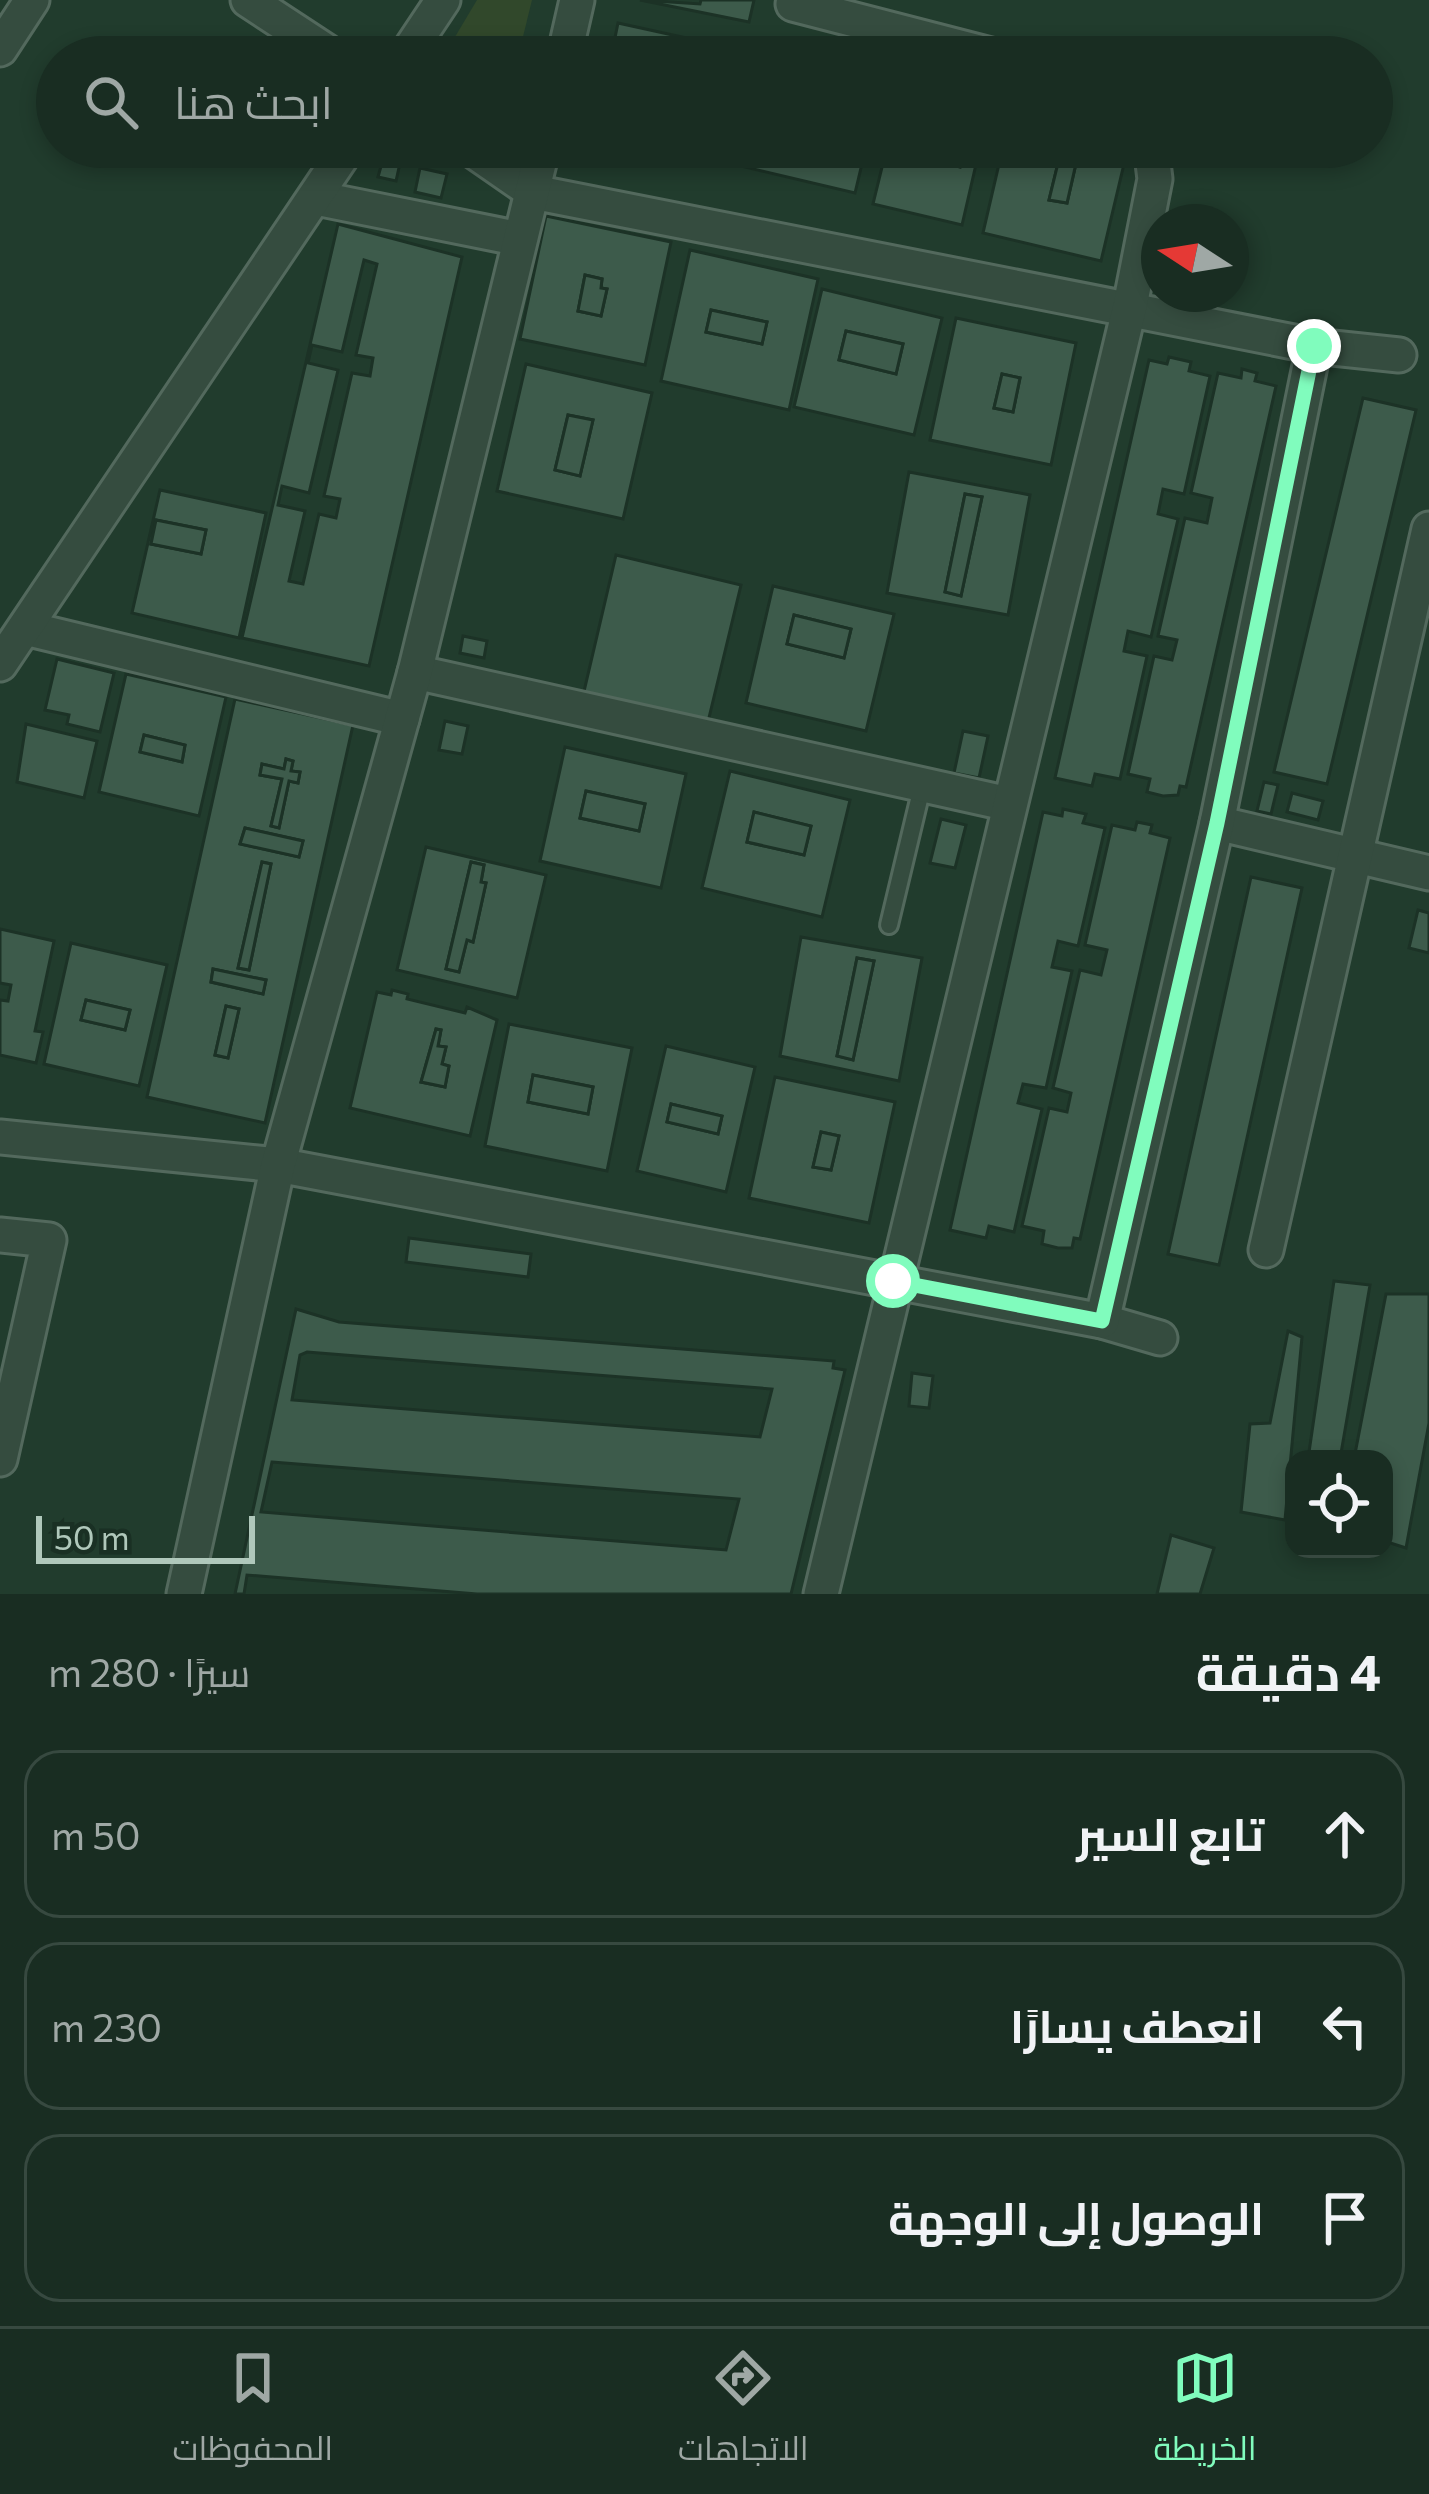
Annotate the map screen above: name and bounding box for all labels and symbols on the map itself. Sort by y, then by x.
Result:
north arrow [1141,204,1249,312]
route end [1287,319,1341,373]
route start [866,1254,920,1308]
scale bar [36,1510,255,1563]

